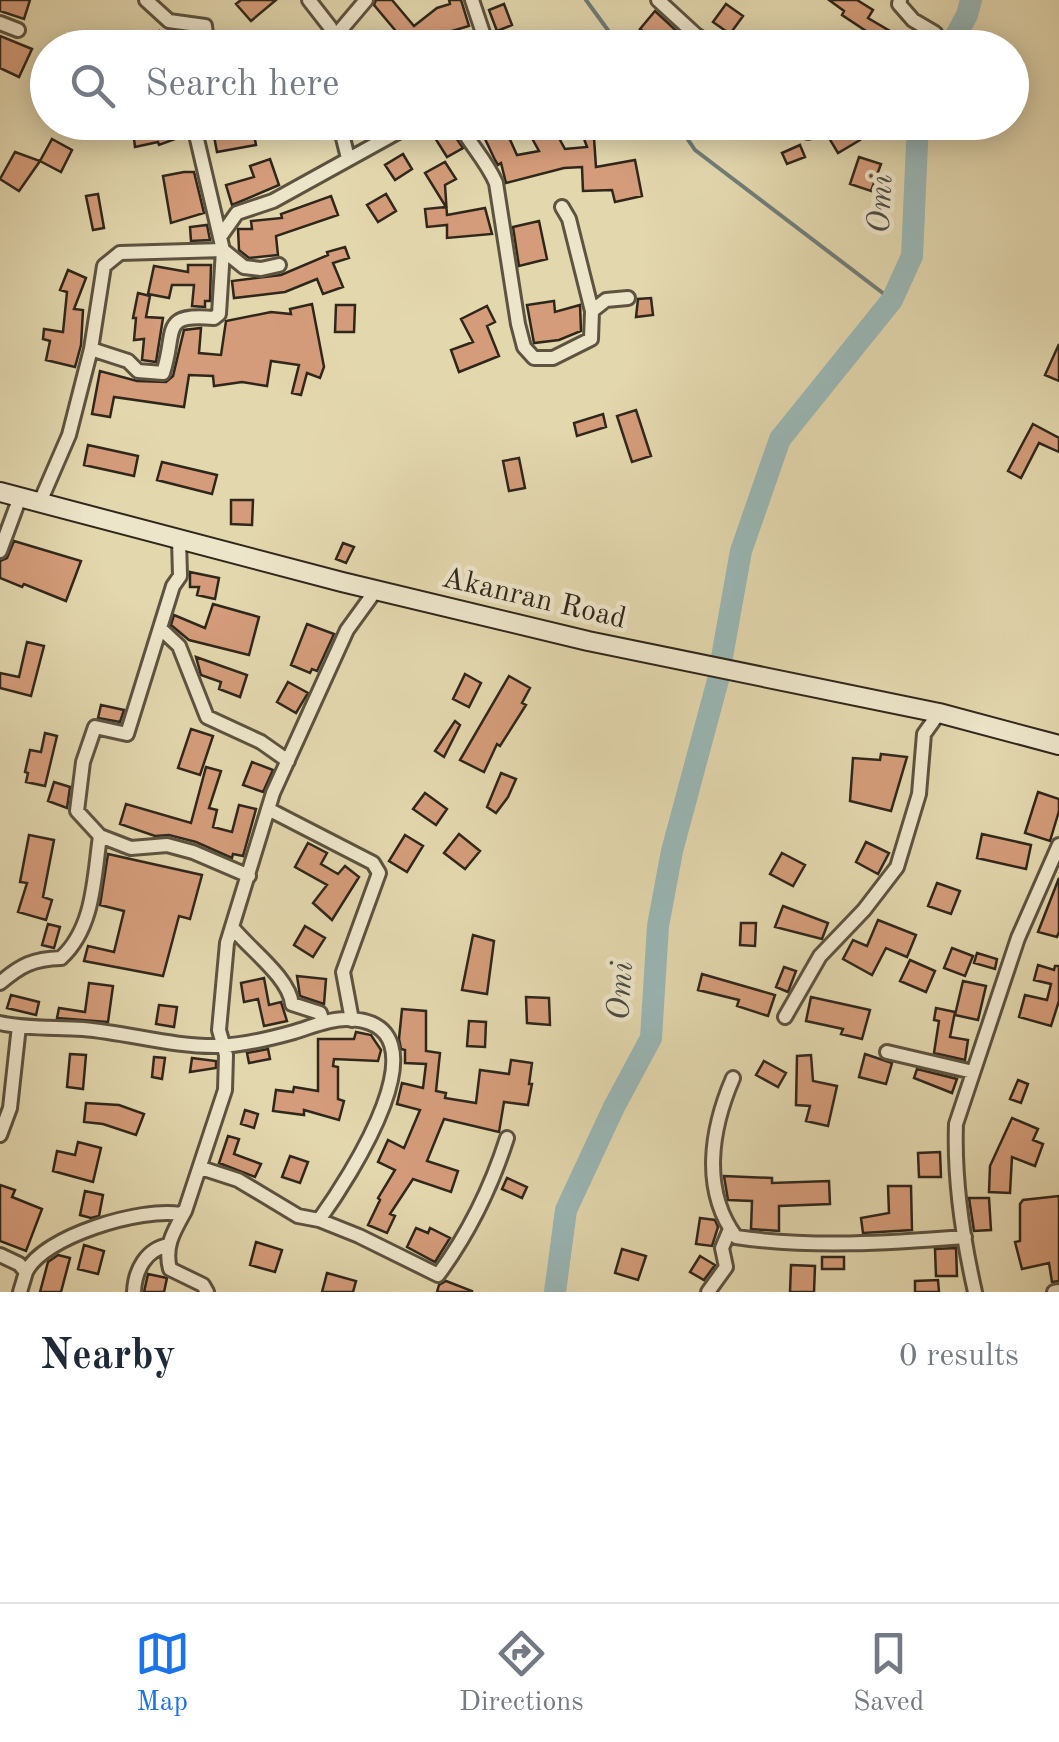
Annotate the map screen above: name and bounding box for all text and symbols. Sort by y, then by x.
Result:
search box [30,30,1029,140]
icon: search [65,58,120,113]
text: Search here [145,66,340,104]
water label: Omi [864,173,900,234]
street label: Akanran Road [439,563,629,635]
water label: Omi [604,960,640,1022]
text: Nearby [40,1336,176,1378]
text: 0 results [899,1341,1019,1373]
tab: Map [135,1626,190,1721]
tab: Directions [459,1626,584,1721]
tab: Saved [853,1626,924,1721]

